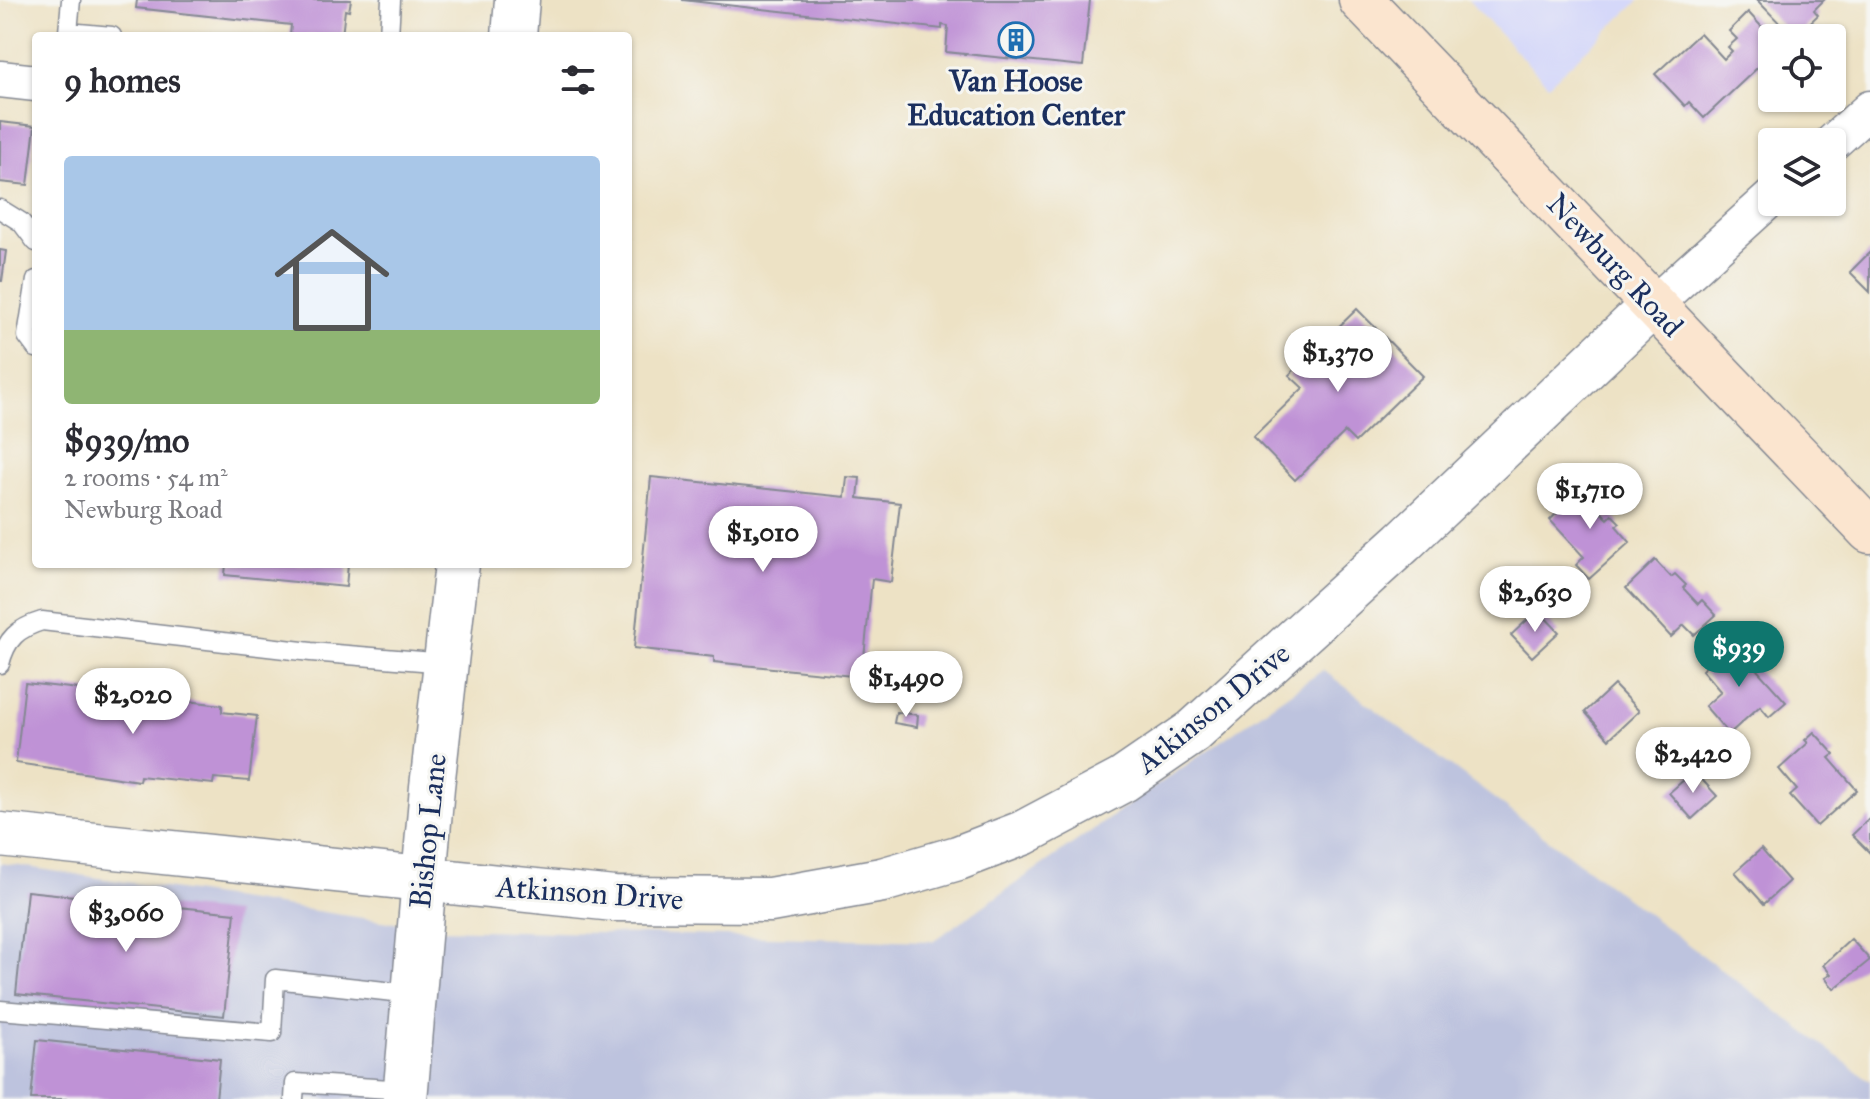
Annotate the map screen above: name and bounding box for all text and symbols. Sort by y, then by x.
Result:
building icon: Van Hoose Education Center [997,21,1035,59]
map controls [1758,24,1846,216]
button: locate [1758,24,1846,112]
icon: filters [556,58,600,102]
text: 9 homes [64,60,181,101]
place label: Van Hoose Education Center [907,63,1126,133]
button: layers [1758,128,1846,216]
street label: Newburg Road [1539,186,1691,344]
icon: home [260,208,404,352]
pin: $1,370 [1273,326,1403,394]
text: $1,370 [1302,336,1374,368]
text: $939/mo [64,420,190,461]
text: 2 rooms · 54 m² [64,461,228,493]
pin: $1,710 [1525,463,1655,531]
text: $1,710 [1555,473,1625,505]
text: Newburg Road [64,493,223,525]
pin: $1,010 [698,506,828,574]
text: $1,010 [727,516,799,548]
pin: $2,630 [1470,566,1600,634]
text: $2,630 [1498,576,1572,608]
pin: $939 [1692,621,1786,689]
text: $939 [1712,631,1766,663]
street label: Atkinson Drive [1127,635,1297,782]
pin: $1,490 [841,651,971,719]
text: $1,490 [868,661,944,693]
pin: $2,020 [68,668,198,736]
text: $2,020 [94,678,172,710]
pin: $2,420 [1628,727,1758,795]
text: $2,420 [1654,737,1732,769]
street label: Bishop Lane [402,752,454,910]
street label: Atkinson Drive [493,868,685,917]
pin: $3,060 [61,886,191,954]
text: $3,060 [88,896,164,928]

